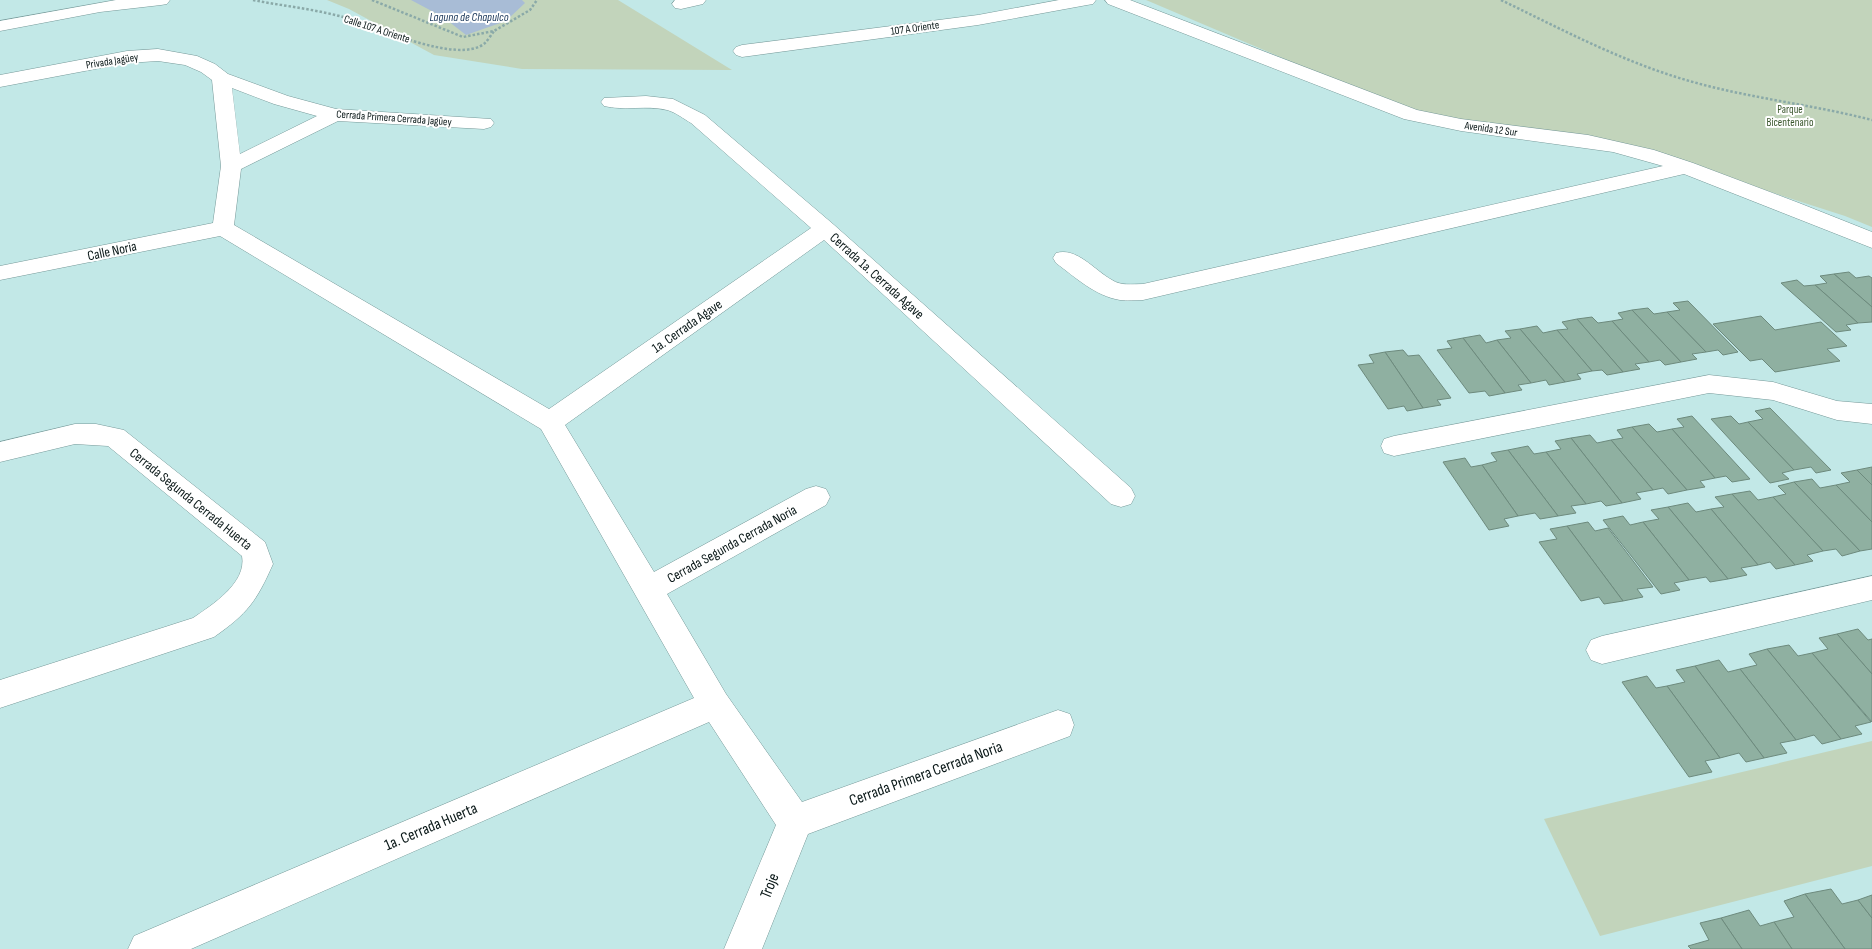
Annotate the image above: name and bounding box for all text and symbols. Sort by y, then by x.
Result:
water label: Laguna de Chapulco [429,10,509,25]
street label: Calle 107 A Oriente [342,12,412,46]
street label: 107 A Oriente [890,18,940,38]
street label: Privada Jagüey [85,50,140,72]
park label: Parque Bicentenario [1767,103,1814,129]
street label: Cerrada Primera Cerrada Jagüey [336,107,453,129]
street label: Avenida 12 Sur [1463,119,1518,139]
street label: Cerrada 1a. Cerrada Agave [826,229,928,323]
street label: Calle Noria [86,237,138,265]
street label: 1a. Cerrada Agave [649,296,725,356]
street label: Cerrada Segunda Cerrada Huerta [126,444,256,554]
street label: Cerrada Segunda Cerrada Noria [664,501,800,587]
street label: Cerrada Primera Cerrada Noria [847,737,1005,811]
street label: 1a. Cerrada Huerta [382,799,480,855]
street label: Troje [756,871,784,901]

